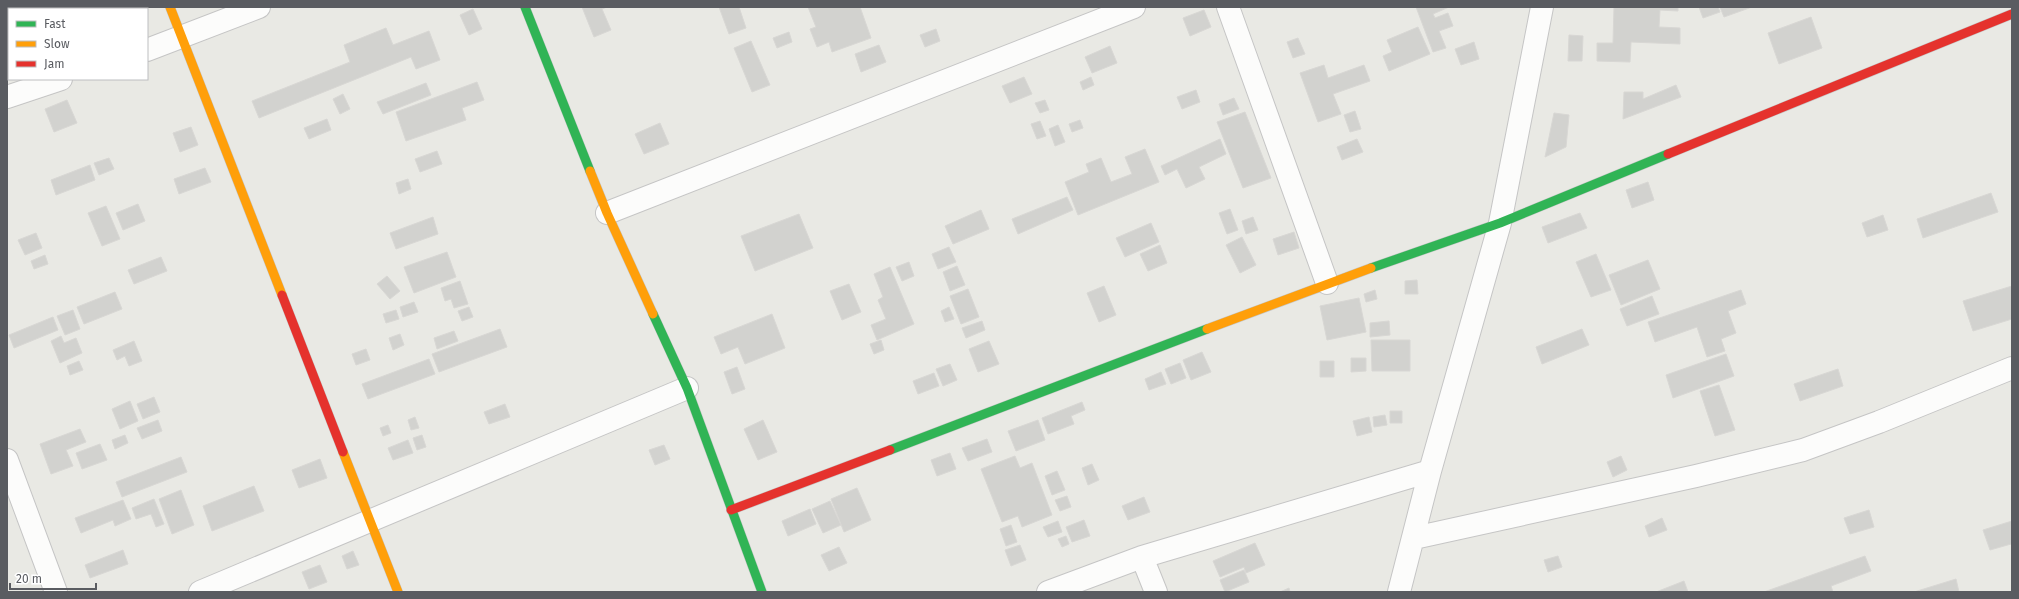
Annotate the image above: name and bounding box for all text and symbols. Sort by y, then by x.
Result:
legend [8,8,148,80]
text: Fast [44,17,66,31]
text: Slow [44,37,70,51]
text: Jam [44,57,64,71]
scale bar [10,565,96,591]
text: 20 m [16,572,42,586]

